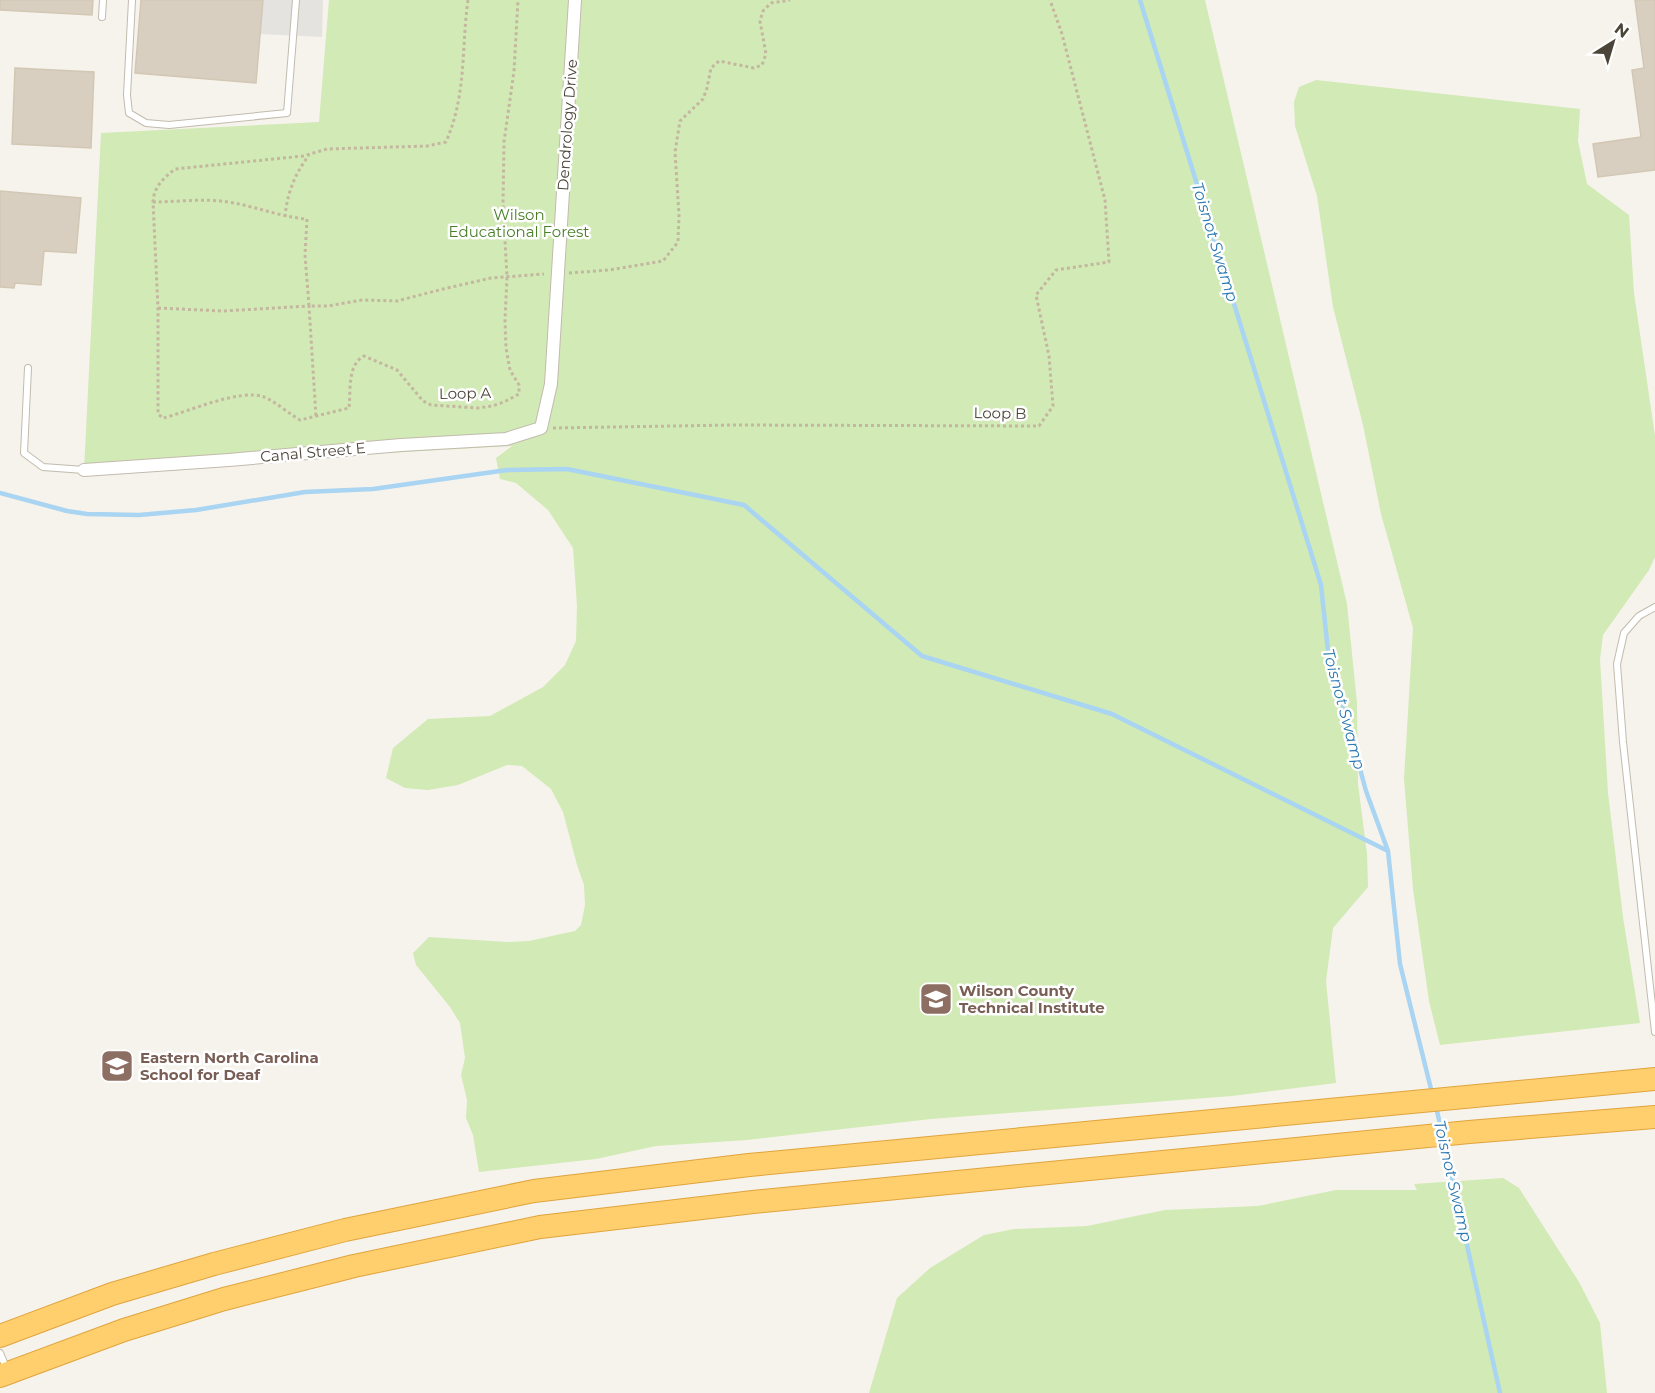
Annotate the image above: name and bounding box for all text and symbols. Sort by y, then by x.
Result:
north arrow [1583,12,1643,72]
text: N [1611,19,1633,42]
street label: Dendrology Drive [553,58,581,192]
water label: Toisnot Swamp [1188,180,1242,304]
park label: Wilson Educational Forest [449,205,589,241]
street label: Loop A [439,383,492,403]
street label: Loop B [973,403,1027,423]
street label: Canal Street E [260,438,366,466]
water label: Toisnot Swamp [1319,647,1369,772]
school or university icon: Wilson County Technical Institute [918,981,954,1017]
place label: Wilson County Technical Institute [959,981,1105,1017]
school or university icon: Eastern North Carolina School for Deaf [99,1048,135,1084]
place label: Eastern North Carolina School for Deaf [140,1048,319,1084]
water label: Toisnot Swamp [1430,1118,1476,1244]

